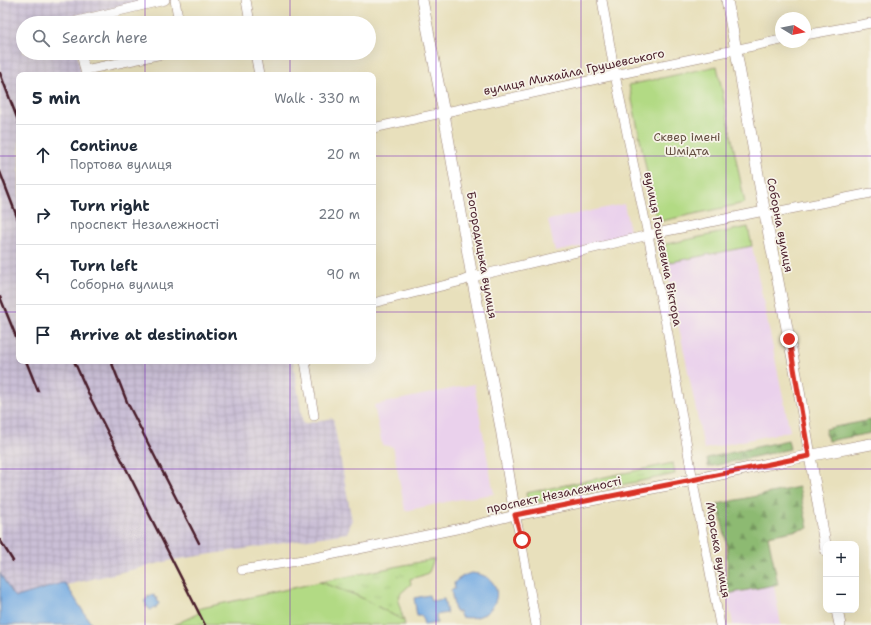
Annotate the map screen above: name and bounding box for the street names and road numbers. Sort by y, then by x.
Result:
street label: вулиця Михайла Грушевського [482,45,666,99]
street label: вулиця Гошкевича Віктора [640,170,686,328]
street label: Соборна вулиця [763,176,797,274]
street label: Богородицька вулиця [463,190,501,320]
street label: проспект Незалежності [485,473,623,517]
street label: Морська вулиця [702,501,734,599]

